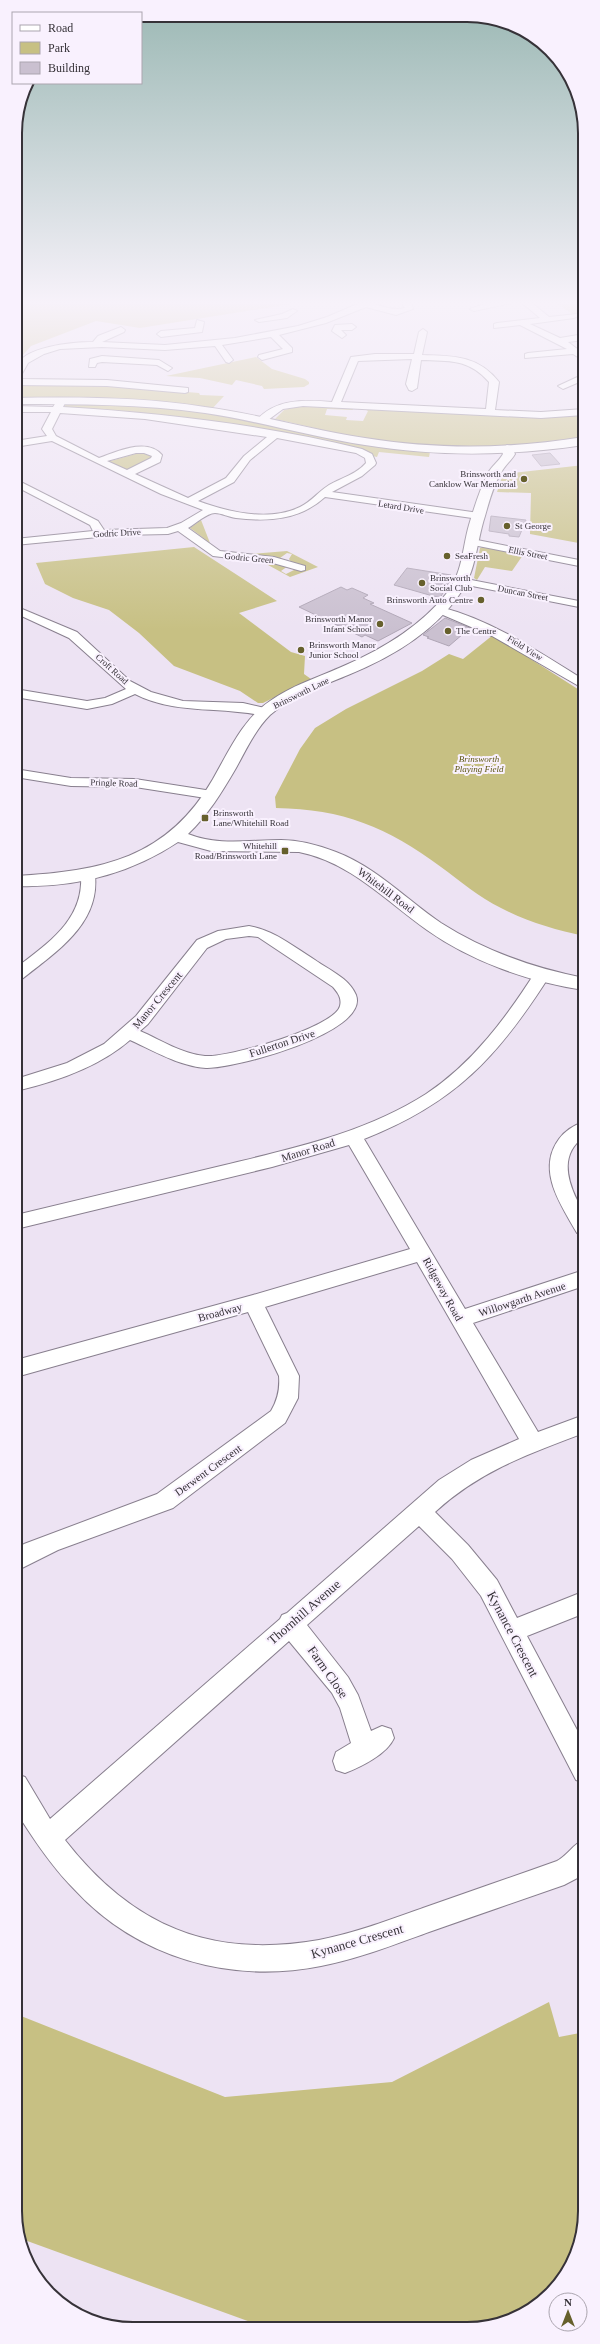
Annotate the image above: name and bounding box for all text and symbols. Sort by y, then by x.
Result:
legend [12,12,142,84]
text: Road [48,21,73,35]
text: Park [48,41,70,55]
text: Building [48,61,90,75]
place label: Brinsworth and Canklow War Memorial [429,469,516,489]
marker: Brinsworth and Canklow War Memorial [519,474,529,484]
street label: Letard Drive [377,498,425,516]
marker: St George [502,521,512,531]
place label: St George [515,521,551,531]
street label: Godric Drive [93,527,141,539]
street label: Ellis Street [508,544,549,562]
street label: Godric Green [224,551,274,565]
marker: SeaFresh [442,551,452,561]
place label: SeaFresh [455,551,488,561]
place label: Brinsworth Social Club [430,573,473,593]
marker: Brinsworth Social Club [417,578,427,588]
street label: Duncan Street [497,583,550,603]
place label: Brinsworth Auto Centre [387,595,473,605]
marker: Brinsworth Auto Centre [476,595,486,605]
place label: Brinsworth Manor Infant School [305,614,372,634]
marker: Brinsworth Manor Infant School [375,619,385,629]
marker: The Centre [443,626,453,636]
place label: The Centre [456,626,496,636]
street label: Field View [506,633,545,663]
place label: Brinsworth Manor Junior School [309,640,376,660]
marker: Brinsworth Manor Junior School [296,645,306,655]
street label: Croft Road [94,652,131,687]
street label: Brinsworth Lane [272,675,330,711]
park label: Brinsworth Playing Field [453,754,504,774]
street label: Pringle Road [90,777,138,789]
place label: Brinsworth Lane/Whitehill Road [213,808,289,828]
marker: Brinsworth Lane/Whitehill Road [200,813,210,823]
place label: Whitehill Road/Brinsworth Lane [195,841,277,861]
marker: Whitehill Road/Brinsworth Lane [280,846,290,856]
street label: Whitehill Road [355,865,417,915]
street label: Manor Crescent [130,969,184,1031]
street label: Fullerton Drive [248,1027,316,1059]
street label: Manor Road [280,1136,337,1164]
street label: Ridgeway Road [421,1255,466,1323]
street label: Willowgarth Avenue [477,1279,567,1319]
street label: Broadway [197,1300,244,1324]
street label: Derwent Crescent [172,1442,244,1498]
street label: Thornhill Avenue [265,1576,343,1648]
street label: Kynance Crescent [484,1589,542,1680]
street label: Farm Close [305,1643,352,1701]
street label: Kynance Crescent [309,1921,405,1961]
north arrow [548,2292,588,2332]
text: N [564,2296,572,2308]

